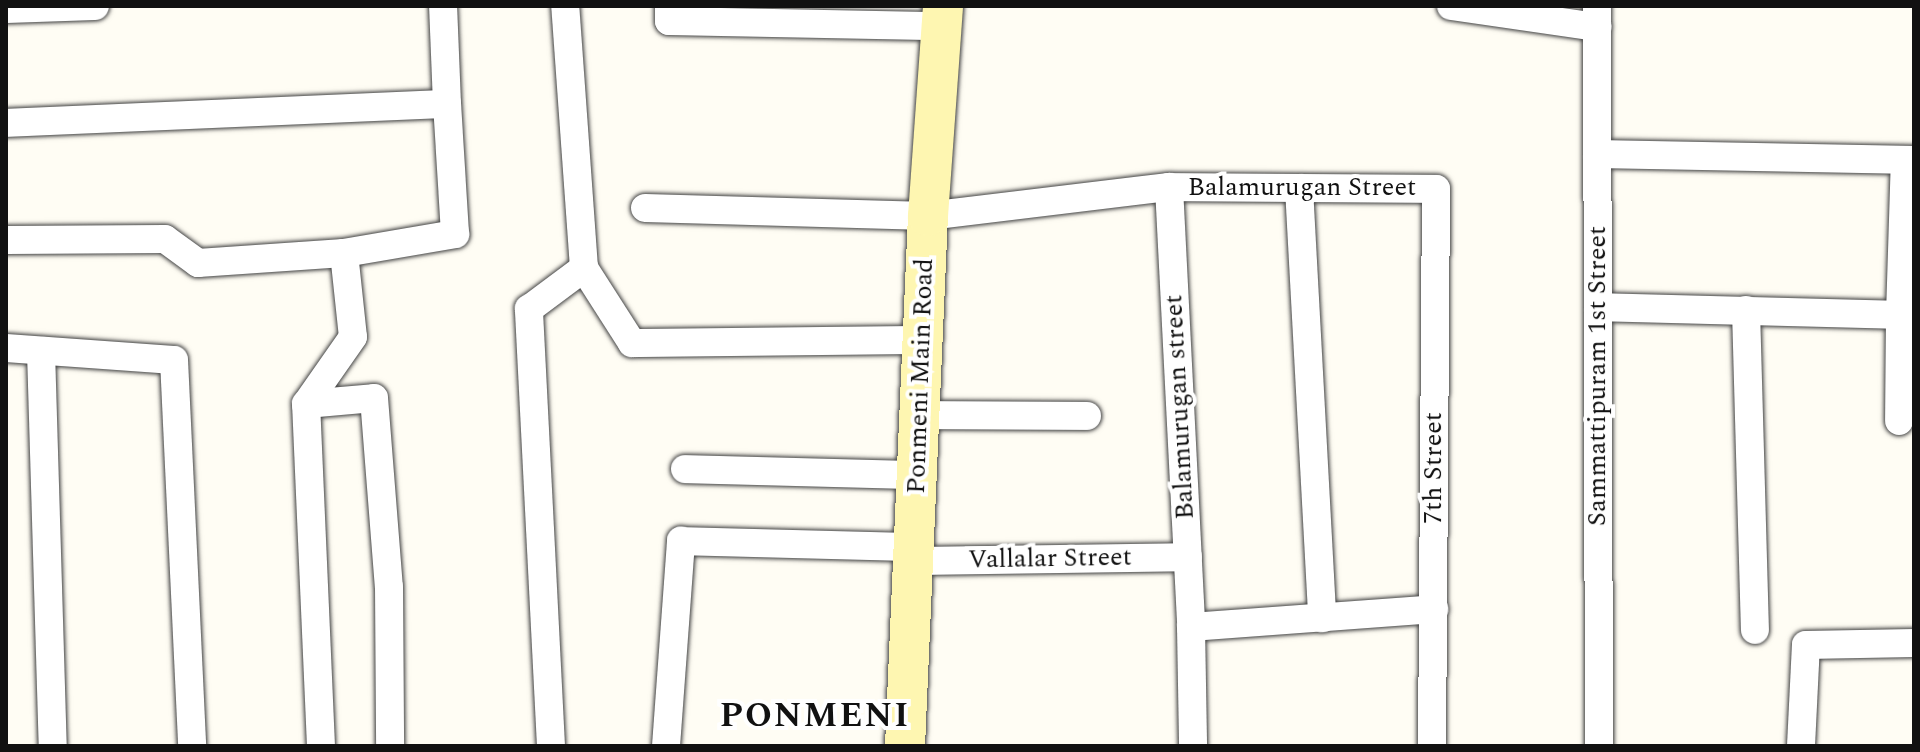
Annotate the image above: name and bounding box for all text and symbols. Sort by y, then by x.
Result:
street label: Balamurugan Street [1188,172,1416,204]
street label: Sammattipuram 1st Street [1582,226,1614,526]
street label: Ponmeni Main Road [901,258,941,494]
street label: Balamurugan street [1159,294,1201,520]
street label: 7th Street [1418,412,1450,524]
street label: Vallalar Street [968,542,1132,576]
district label: PONMENI [720,697,910,737]

